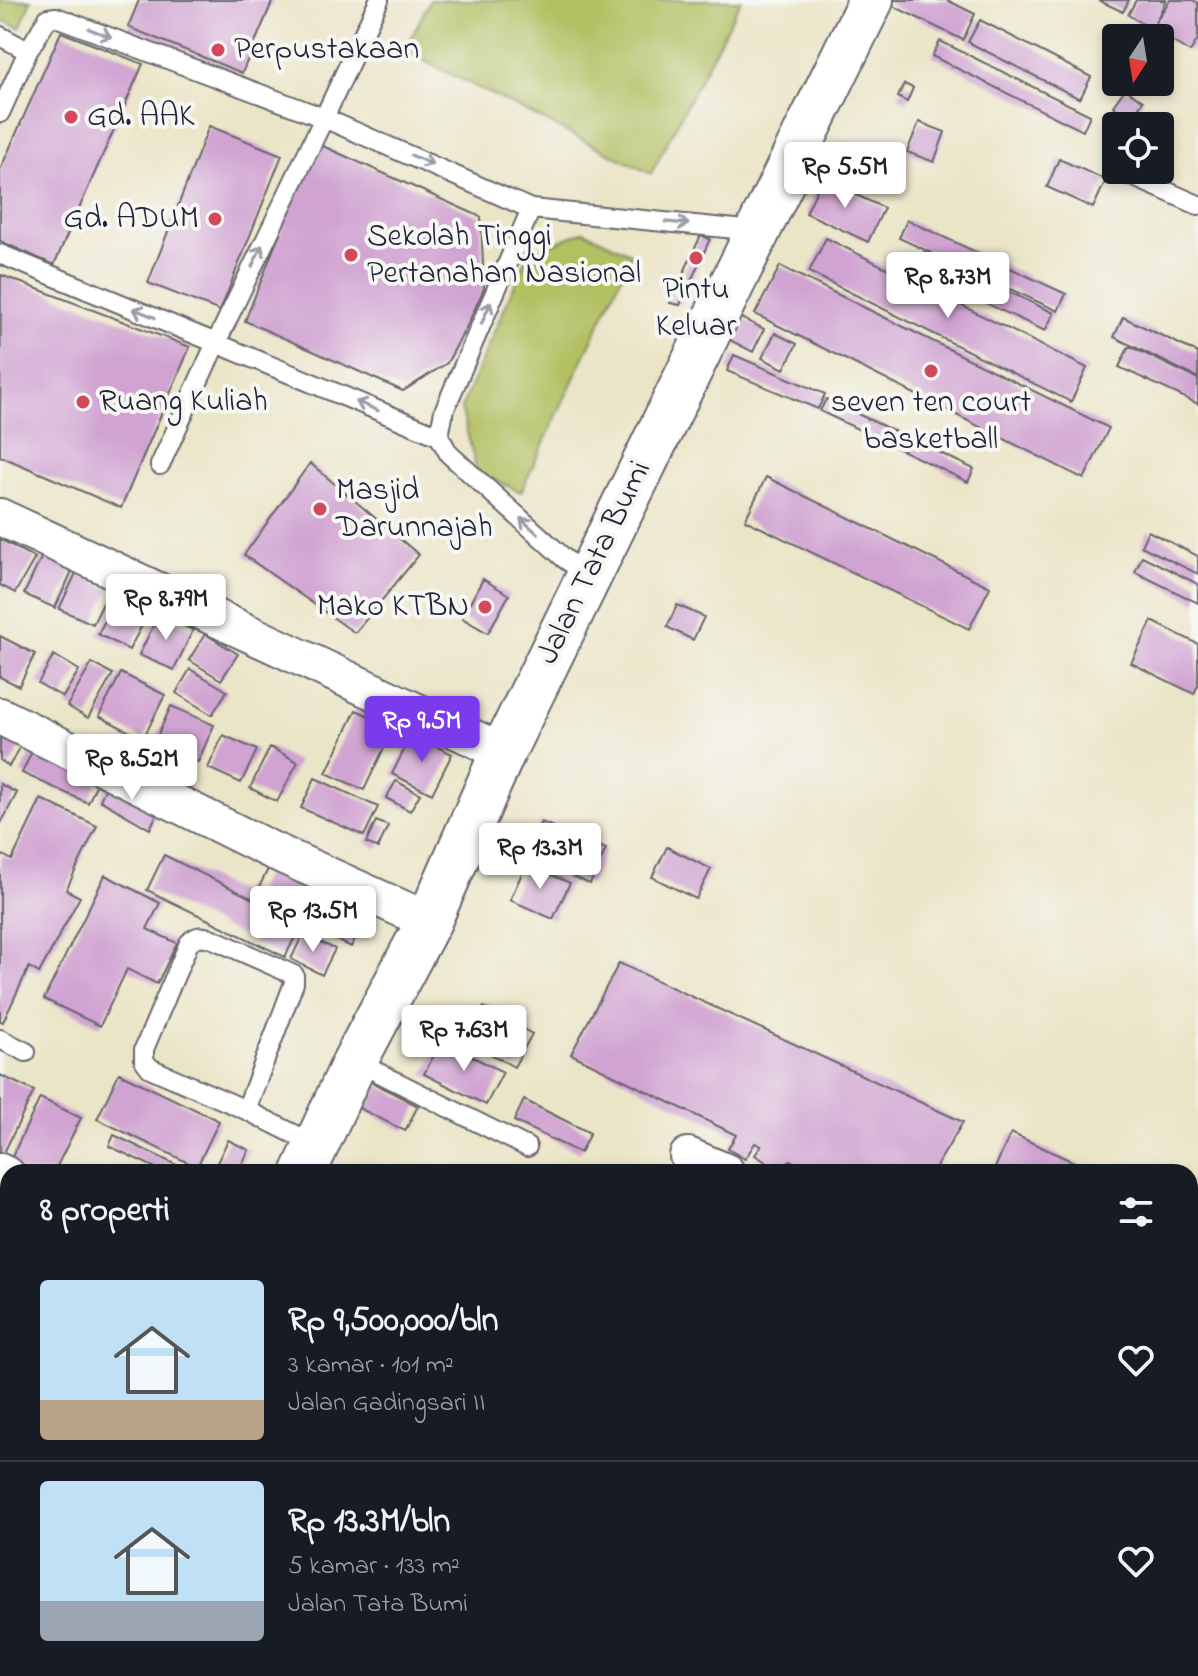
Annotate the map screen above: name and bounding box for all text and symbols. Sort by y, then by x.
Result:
north arrow [1102,24,1174,96]
map controls [1102,24,1174,184]
one-way arrow [87,27,112,41]
place label: Perpustakaan [234,27,419,74]
marker: Perpustakaan [209,41,227,59]
place label: Gd. AAK [87,94,195,141]
marker: Gd. AAK [62,108,80,126]
button: locate [1102,112,1174,184]
pin: Rp 5.5M [771,142,919,210]
text: Rp 5.5M [802,149,888,187]
one-way arrow [409,154,433,169]
place label: Gd. ADUM [64,196,199,243]
marker: Gd. ADUM [206,210,224,228]
place label: Sekolah Tinggi Pertanahan Nasional [367,214,641,298]
one-way arrow [663,215,690,230]
one-way arrow [250,244,265,268]
marker: Sekolah Tinggi Pertanahan Nasional [342,246,360,264]
marker: Pintu Keluar [687,249,705,267]
pin: Rp 8.73M [865,252,1031,320]
text: Rp 8.73M [904,259,992,297]
place label: Pintu Keluar [656,267,736,351]
one-way arrow [480,302,495,326]
one-way arrow [132,305,157,320]
marker: seven ten court basketball [922,362,940,380]
place label: Ruang Kuliah [99,379,268,426]
place label: seven ten court basketball [831,380,1032,464]
marker: Ruang Kuliah [74,393,92,411]
one-way arrow [355,398,380,412]
street label: Jalan Tata Bumi [525,453,665,673]
place label: Masjid Darunnajah [335,468,493,552]
marker: Masjid Darunnajah [311,500,329,518]
one-way arrow [519,517,540,536]
pin: Rp 8.79M [83,574,249,642]
text: Rp 8.79M [124,581,208,619]
place label: Mako KTBN [317,584,469,631]
marker: Mako KTBN [476,598,494,616]
pin: Rp 9.5M [348,696,496,764]
text: Rp 9.5M [383,703,461,741]
pin: Rp 8.52M [49,734,215,802]
text: Rp 8.52M [85,741,179,779]
pin: Rp 13.3M [457,823,623,891]
text: Rp 13.3M [497,830,583,868]
pin: Rp 13.5M [230,886,396,954]
text: Rp 13.5M [268,893,358,931]
pin: Rp 7.63M [381,1005,547,1073]
text: Rp 7.63M [420,1012,509,1050]
text: 8 properti [40,1187,170,1237]
icon: filters [1114,1190,1158,1234]
text: Rp 9,500,000/bln [288,1297,499,1347]
icon: home [104,1312,200,1408]
icon: heart [1114,1338,1158,1382]
text: 3 kamar · 101 m² [288,1347,454,1385]
text: Jalan Gadingsari II [288,1385,485,1423]
text: Rp 13.3M/bln [288,1498,450,1548]
icon: home [104,1513,200,1609]
icon: heart [1114,1539,1158,1583]
text: 5 kamar · 133 m² [288,1548,460,1586]
text: Jalan Tata Bumi [288,1586,468,1624]

